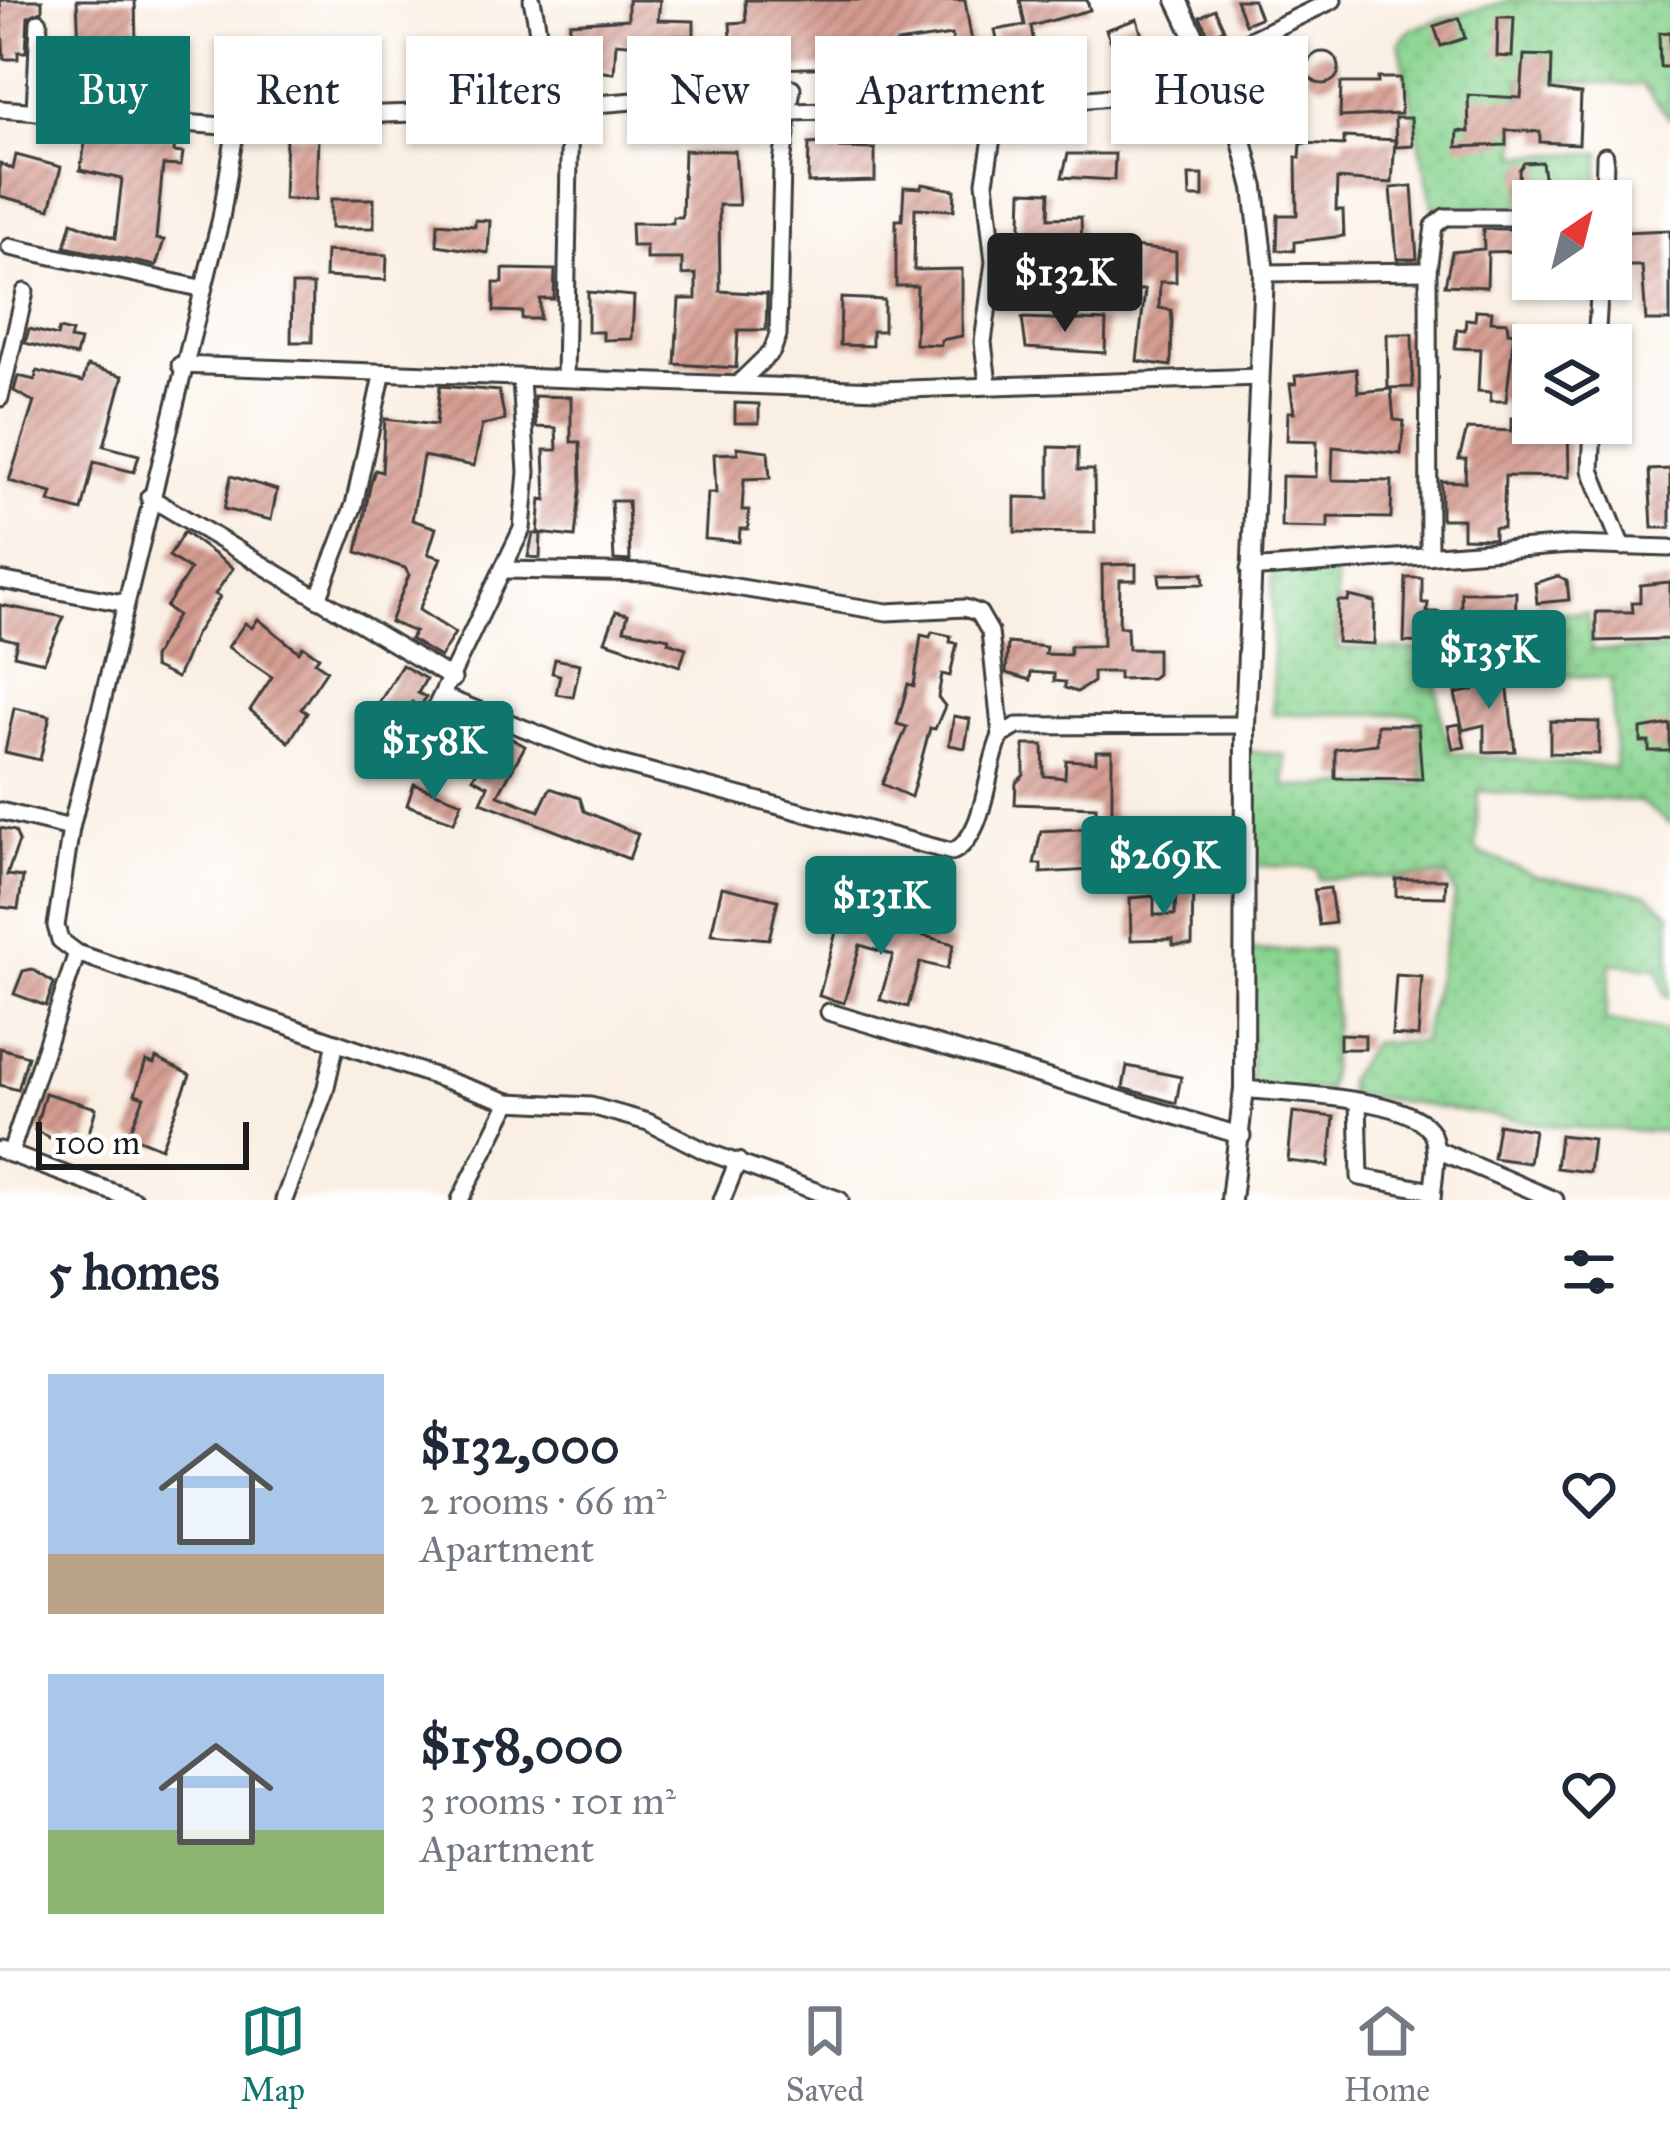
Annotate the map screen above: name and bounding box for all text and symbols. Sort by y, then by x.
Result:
chip: Buy [36,36,190,144]
chip: Rent [214,36,382,144]
chip: Filters [406,36,603,144]
chip: New [627,36,791,144]
chip: Apartment [815,36,1087,144]
chip: House [1111,36,1308,144]
north arrow [1512,180,1632,300]
map controls [1512,180,1632,444]
pin: $132K [981,233,1149,335]
text: $132K [1014,248,1116,296]
button: layers [1512,324,1632,444]
pin: $135K [1405,610,1573,712]
text: $135K [1439,625,1539,673]
pin: $158K [350,701,518,803]
text: $158K [381,716,487,764]
pin: $269K [1080,816,1248,918]
text: $269K [1108,831,1220,879]
pin: $131K [797,856,965,958]
text: $131K [832,871,930,919]
scale bar [36,1116,249,1169]
text: 100 m [54,1123,140,1163]
icon: filters [1556,1239,1622,1305]
text: 5 homes [48,1241,219,1303]
text: $132,000 [420,1415,620,1477]
icon: home [144,1422,288,1566]
icon: heart [1556,1461,1622,1527]
text: 2 rooms · 66 m² [420,1477,667,1525]
text: Apartment [420,1525,594,1573]
text: $158,000 [420,1715,623,1777]
icon: home [144,1722,288,1866]
icon: heart [1556,1761,1622,1827]
text: 3 rooms · 101 m² [420,1777,676,1825]
text: Apartment [420,1825,594,1873]
tab: Map [240,1998,306,2110]
tab: Saved [786,1998,864,2110]
tab: Home [1344,1998,1430,2110]

